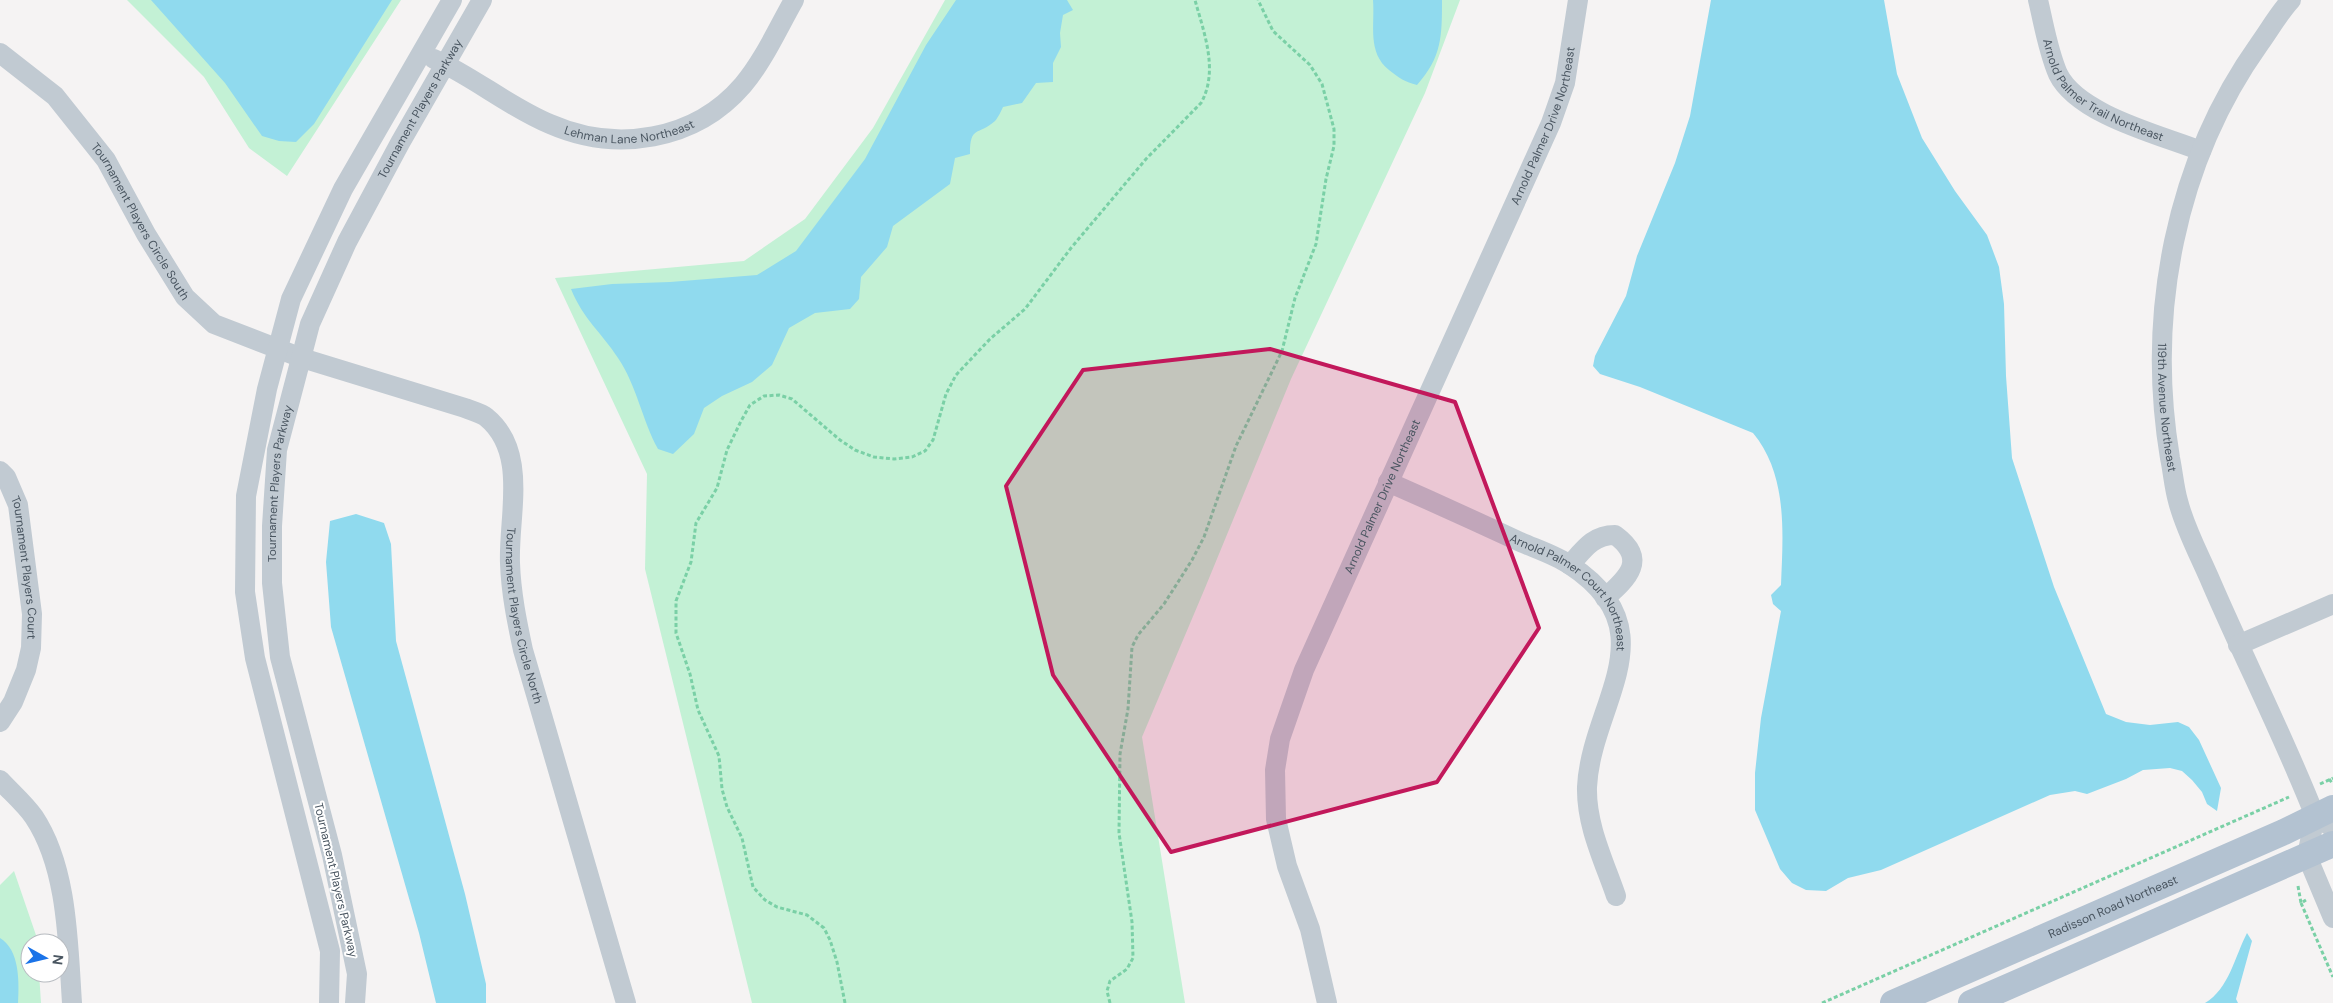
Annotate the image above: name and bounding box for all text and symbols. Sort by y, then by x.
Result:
street label: Tournament Players Parkway [374,36,466,182]
street label: Arnold Palmer Trail Northeast [2039,37,2166,145]
street label: Arnold Palmer Drive Northeast [1507,45,1579,207]
street label: Lehman Lane Northeast [562,116,697,147]
street label: Tournament Players Circle South [87,139,193,303]
street label: 119th Avenue Northeast [2154,343,2180,473]
street label: Tournament Players Parkway [264,403,297,562]
street label: Arnold Palmer Drive Northeast [1340,416,1424,576]
street label: Tournament Players Court [7,493,40,640]
street label: Tournament Players Circle North [502,527,546,706]
street label: Arnold Palmer Court Northeast [1507,530,1629,652]
street label: Tournament Players Parkway [310,801,362,959]
street label: Radisson Road Northeast [2046,871,2180,942]
north arrow [20,933,70,983]
text: N [48,953,67,966]

